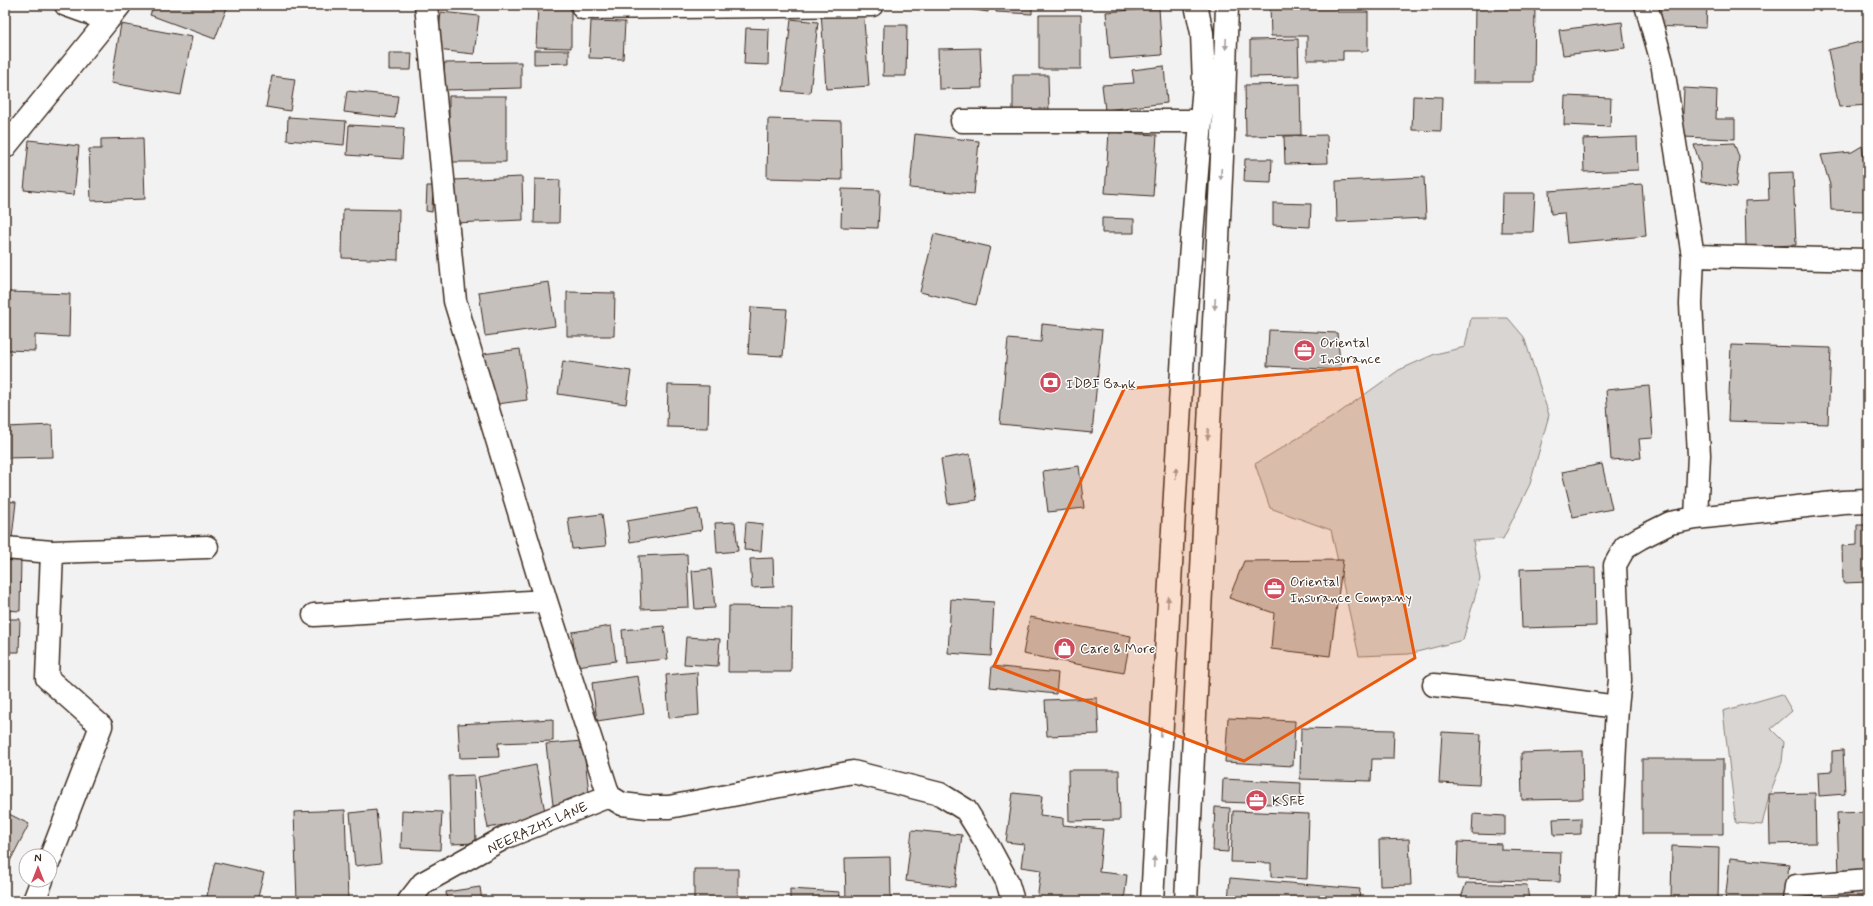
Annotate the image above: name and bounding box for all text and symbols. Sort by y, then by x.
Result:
one-way arrow [1223,38,1229,51]
one-way arrow [1218,168,1224,181]
one-way arrow [1211,298,1218,310]
place label: Oriental Insurance [1320,334,1381,368]
office icon: Oriental Insurance [1291,337,1317,363]
bank icon: IDBI Bank [1037,370,1063,396]
place label: IDBI Bank [1066,375,1136,393]
one-way arrow [1205,428,1212,440]
one-way arrow [1172,467,1179,479]
place label: Oriental Insurance Company [1290,573,1412,607]
office icon: Oriental Insurance Company [1262,576,1288,602]
one-way arrow [1165,596,1172,608]
shop icon: Care & More [1052,635,1078,661]
place label: Care & More [1080,640,1155,658]
one-way arrow [1158,725,1164,738]
office icon: KSFE [1244,787,1270,813]
place label: KSFE [1272,792,1305,810]
street label: NEERAZHI LANE [484,798,590,858]
north arrow [18,848,58,888]
text: N [34,852,42,866]
one-way arrow [1151,856,1158,868]

